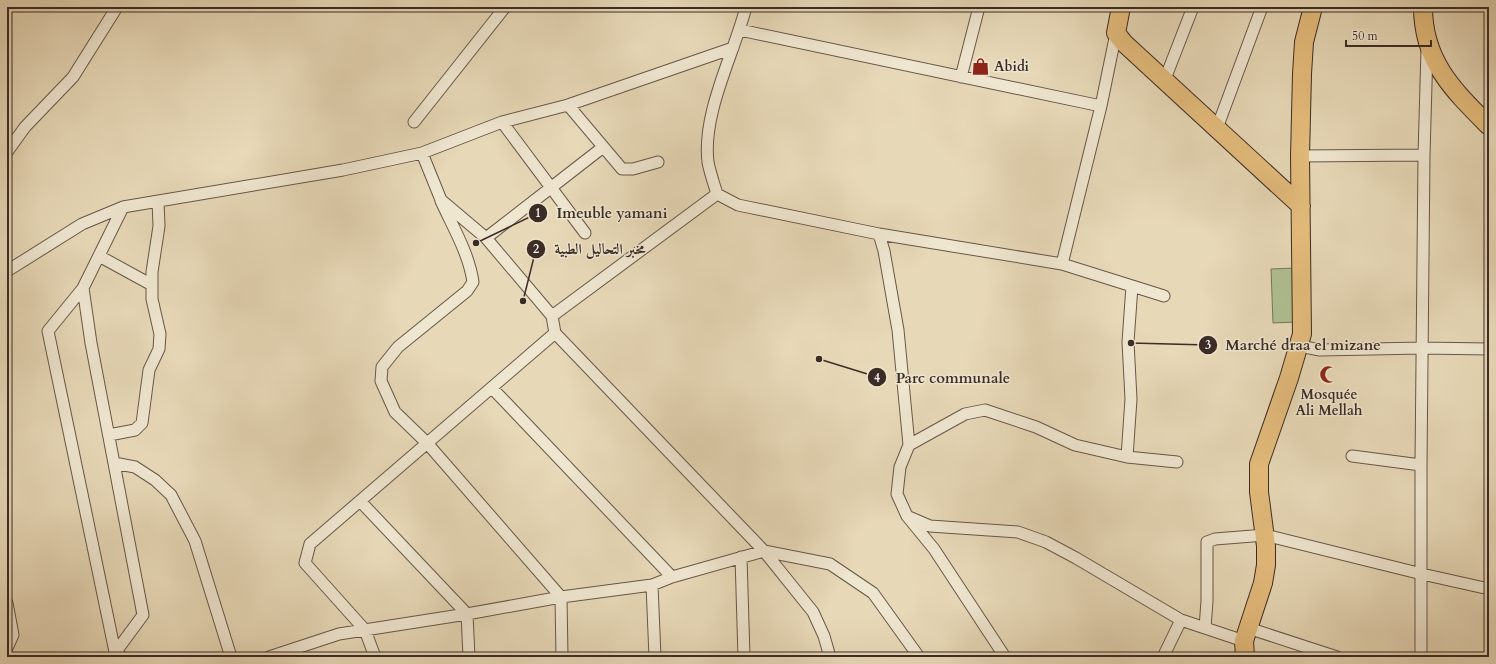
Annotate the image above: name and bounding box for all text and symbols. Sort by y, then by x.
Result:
scale bar [1346,22,1431,48]
text: 50 m [1352,28,1379,44]
shop icon: Abidi [971,56,991,76]
place label: Abidi [994,57,1030,76]
callout: Imeuble yamani [528,199,675,226]
text: Imeuble yamani [557,203,668,223]
text: 1 [535,205,541,221]
callout: مخبر التحاليل الطبية [526,235,653,262]
text: مخبر التحاليل الطبية [555,239,646,260]
text: 2 [533,241,539,257]
callout: Marché draa el mizane [1198,331,1389,358]
text: Marché draa el mizane [1225,335,1381,355]
text: 3 [1205,337,1211,353]
callout: Parc communale [867,364,1018,391]
mosque icon: Mosquée Ali Mellah [1319,364,1339,384]
text: Parc communale [896,368,1010,388]
text: 4 [874,370,880,386]
place label: Mosquée Ali Mellah [1295,385,1363,420]

